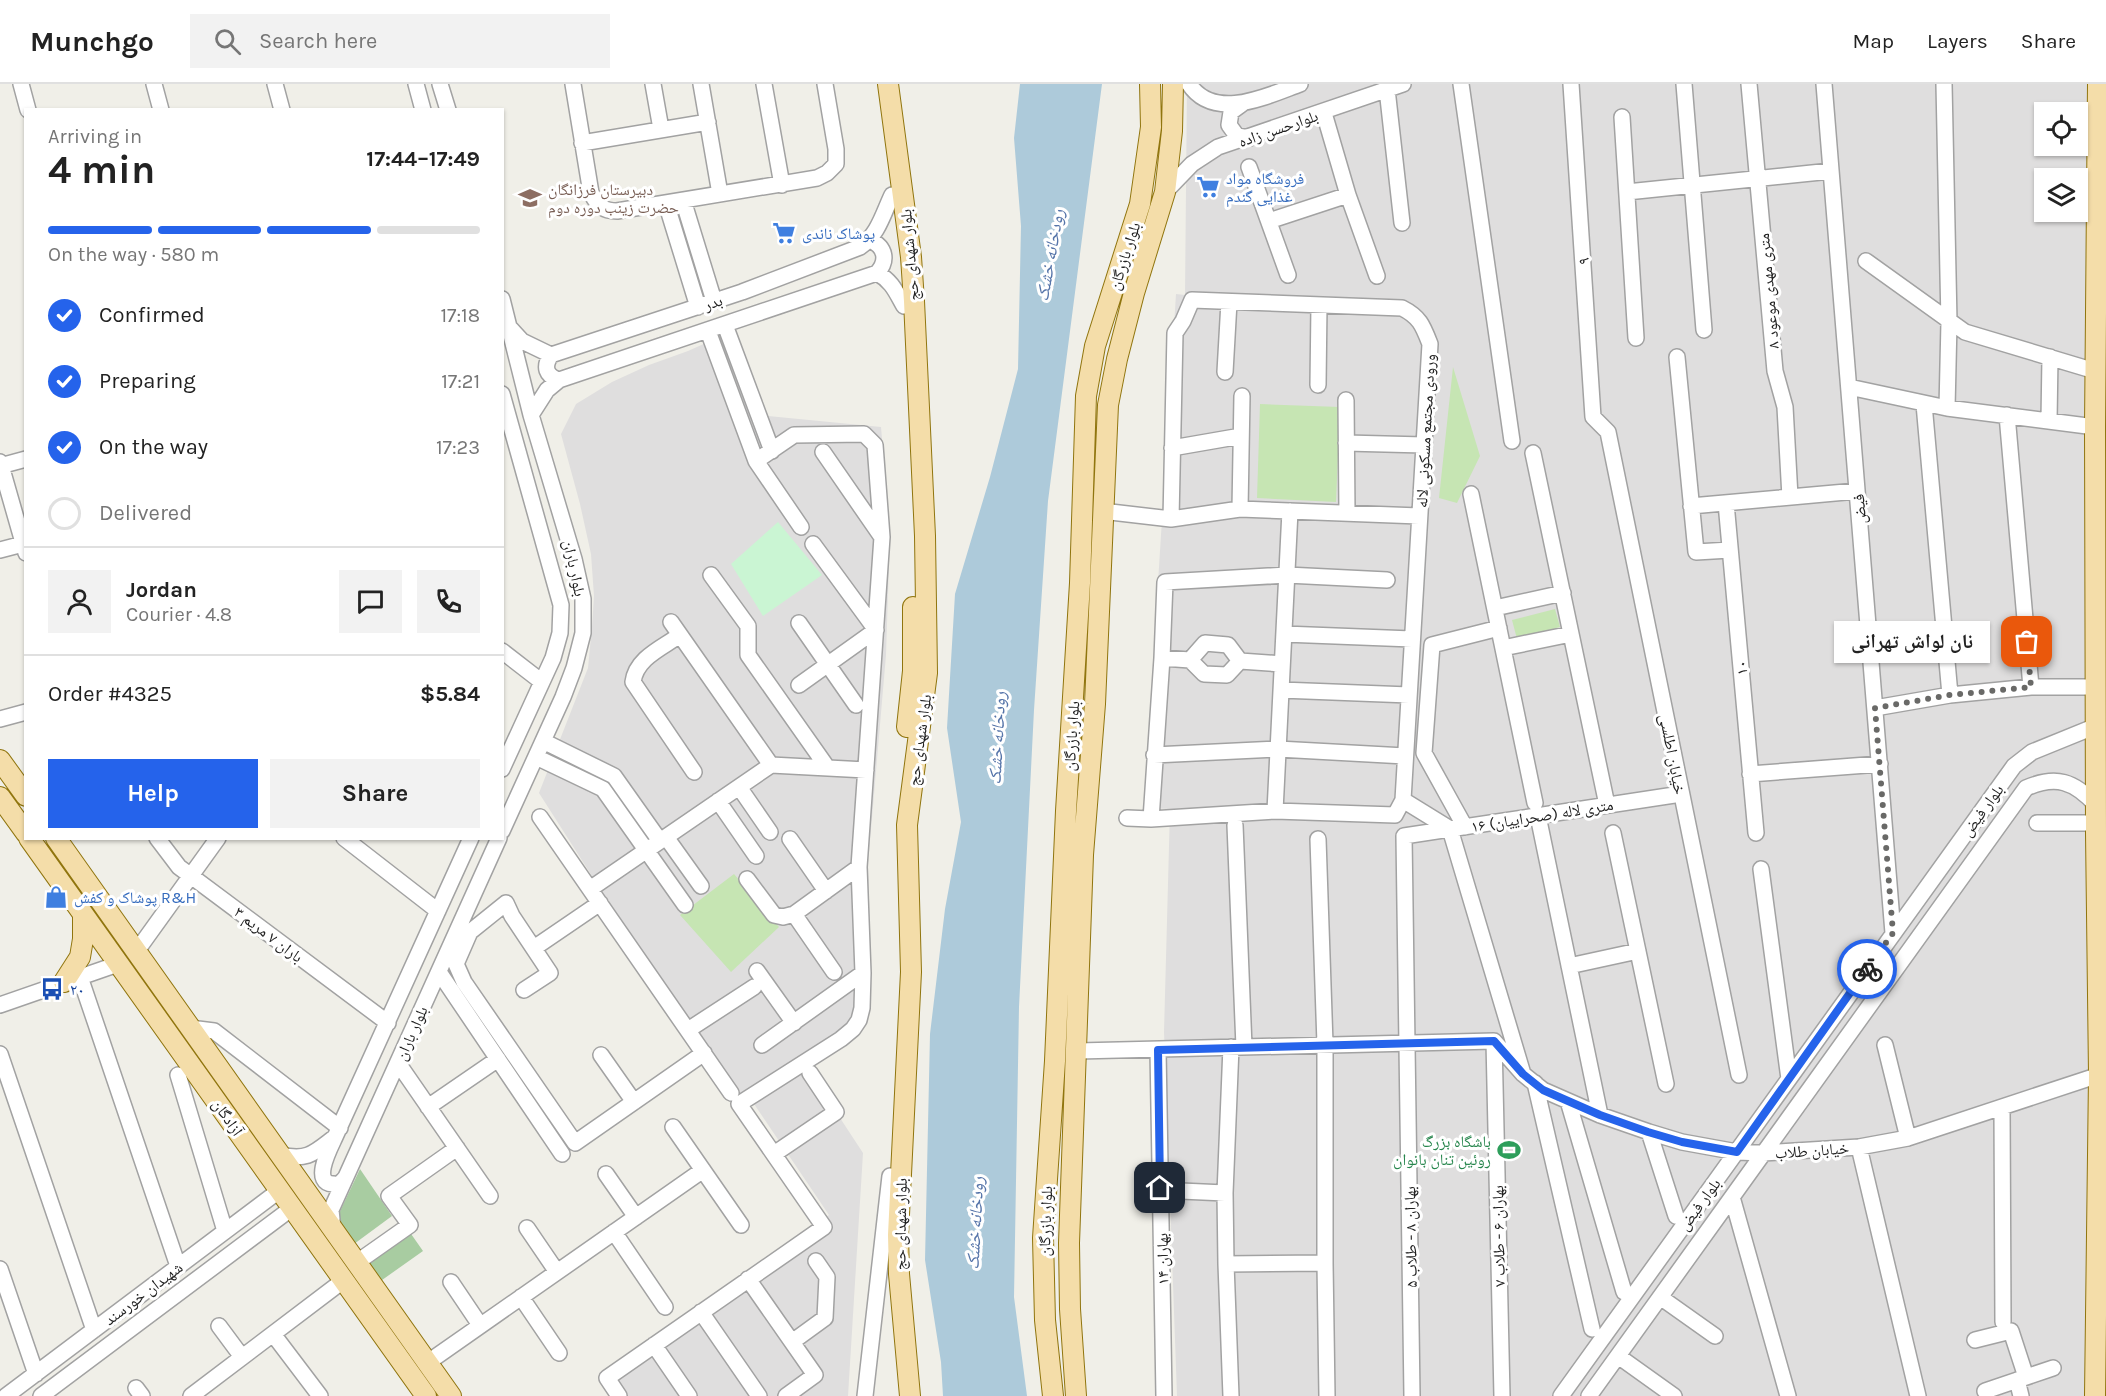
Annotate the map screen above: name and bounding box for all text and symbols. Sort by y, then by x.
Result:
search box [190,14,610,68]
text: Munchgo [30,25,154,58]
icon: search [211,25,244,58]
text: Search here [259,28,377,54]
text: Map [1852,29,1894,53]
text: Layers [1927,29,1988,53]
text: Share [2021,29,2076,53]
map controls [2034,102,2088,222]
button: locate [2034,102,2088,156]
street label: بلوارحسن زاده [1236,106,1321,152]
text: Arriving in [48,125,142,148]
text: 17:44–17:49 [366,146,480,172]
text: 4 min [48,147,155,193]
button: layers [2034,168,2088,222]
place label: فروشگاه مواد غذایی گندم [1226,169,1304,207]
supermarket icon: فروشگاه مواد غذایی گندم [1195,174,1221,200]
place label: دبیرستان فرزانگان حضرت زینب دوره دوم [548,180,679,218]
school or university icon: دبیرستان فرزانگان حضرت زینب دوره دوم [517,185,543,211]
water label: رودخانه خشک [1031,207,1069,303]
street label: بلوار شهدای حج [896,208,924,302]
supermarket icon: پوشاک ناندی [771,220,797,246]
street label: بلوار بازرگان [1105,220,1145,293]
place label: پوشاک ناندی [802,224,876,244]
street label: ۸ متری مهدی موعود [1754,232,1784,349]
text: On the way · 580 m [48,243,219,266]
street label: ۹ [1574,257,1593,265]
street label: بدر [701,291,725,315]
icon: check [48,299,81,332]
text: Confirmed [99,302,205,328]
text: 17:18 [440,304,480,327]
street label: ورودی مجتمع مسکونی لاله [1412,354,1440,509]
icon: check [48,365,81,398]
text: Preparing [99,368,196,394]
text: 17:21 [441,370,480,393]
icon: check [48,431,81,464]
text: On the way [99,434,208,460]
text: 17:23 [436,436,480,459]
street label: فیض [1849,493,1871,525]
text: Delivered [99,500,192,526]
street label: بلوار باران [558,538,590,598]
button: person [48,570,111,633]
button: chat [339,570,402,633]
button: phone [417,570,480,633]
text: Jordan [126,577,197,603]
text: Courier · 4.8 [126,603,232,626]
pin [2001,616,2052,667]
callout: نان لواش تهرانی [1835,621,1991,663]
icon: bag [2010,625,2043,658]
text: نان لواش تهرانی [1851,630,1973,653]
street label: ۱۰ [1731,660,1752,676]
text: Order #4325 [48,681,172,707]
text: $5.84 [420,681,480,707]
water label: رودخانه خشک [984,691,1010,785]
street label: بلوار شهدای حج [904,693,936,787]
street label: بلوار بازرگان [1060,700,1084,772]
street label: خيابان اطلسى [1654,712,1690,796]
button: Help [48,759,258,828]
button: Share [270,759,480,828]
street label: بلوار فیض [1957,781,2008,841]
street label: ۱۶ متری لاله (صحراییان) [1470,795,1615,837]
shop icon: پوشاک و کفش R&H [43,884,69,910]
place label: پوشاک و کفش R&H [74,888,196,908]
street label: باران ۷ مریم ۳ [230,902,307,967]
courier [1837,939,1897,999]
icon: bike [1851,953,1884,986]
bus stop icon: ۲۰ [39,976,65,1002]
place label: ۲۰ [70,980,84,999]
street label: بلوار باران [391,1003,433,1064]
street label: آزادگان [207,1095,248,1141]
place label: باشگاه بزرگ روئین تنان بانوان [1393,1132,1491,1170]
sports icon: باشگاه بزرگ روئین تنان بانوان [1496,1137,1522,1163]
street label: خیابان طلاب [1774,1138,1850,1164]
pin [1134,1162,1185,1213]
icon: home [1143,1171,1176,1204]
street label: بلوار فیض [1674,1175,1725,1235]
water label: رودخانه خشک [962,1176,988,1270]
street label: بلوار شهدای حج [890,1178,912,1270]
street label: بلوار بازرگان [1035,1185,1057,1257]
street label: بهاران ۶ - طلاب ۷ [1488,1185,1510,1287]
street label: بهاران ۸ - طلاب ۵ [1400,1186,1422,1288]
street label: بهاران ۱۴ [1153,1233,1173,1285]
street label: شهیدان خورسند [100,1258,187,1330]

